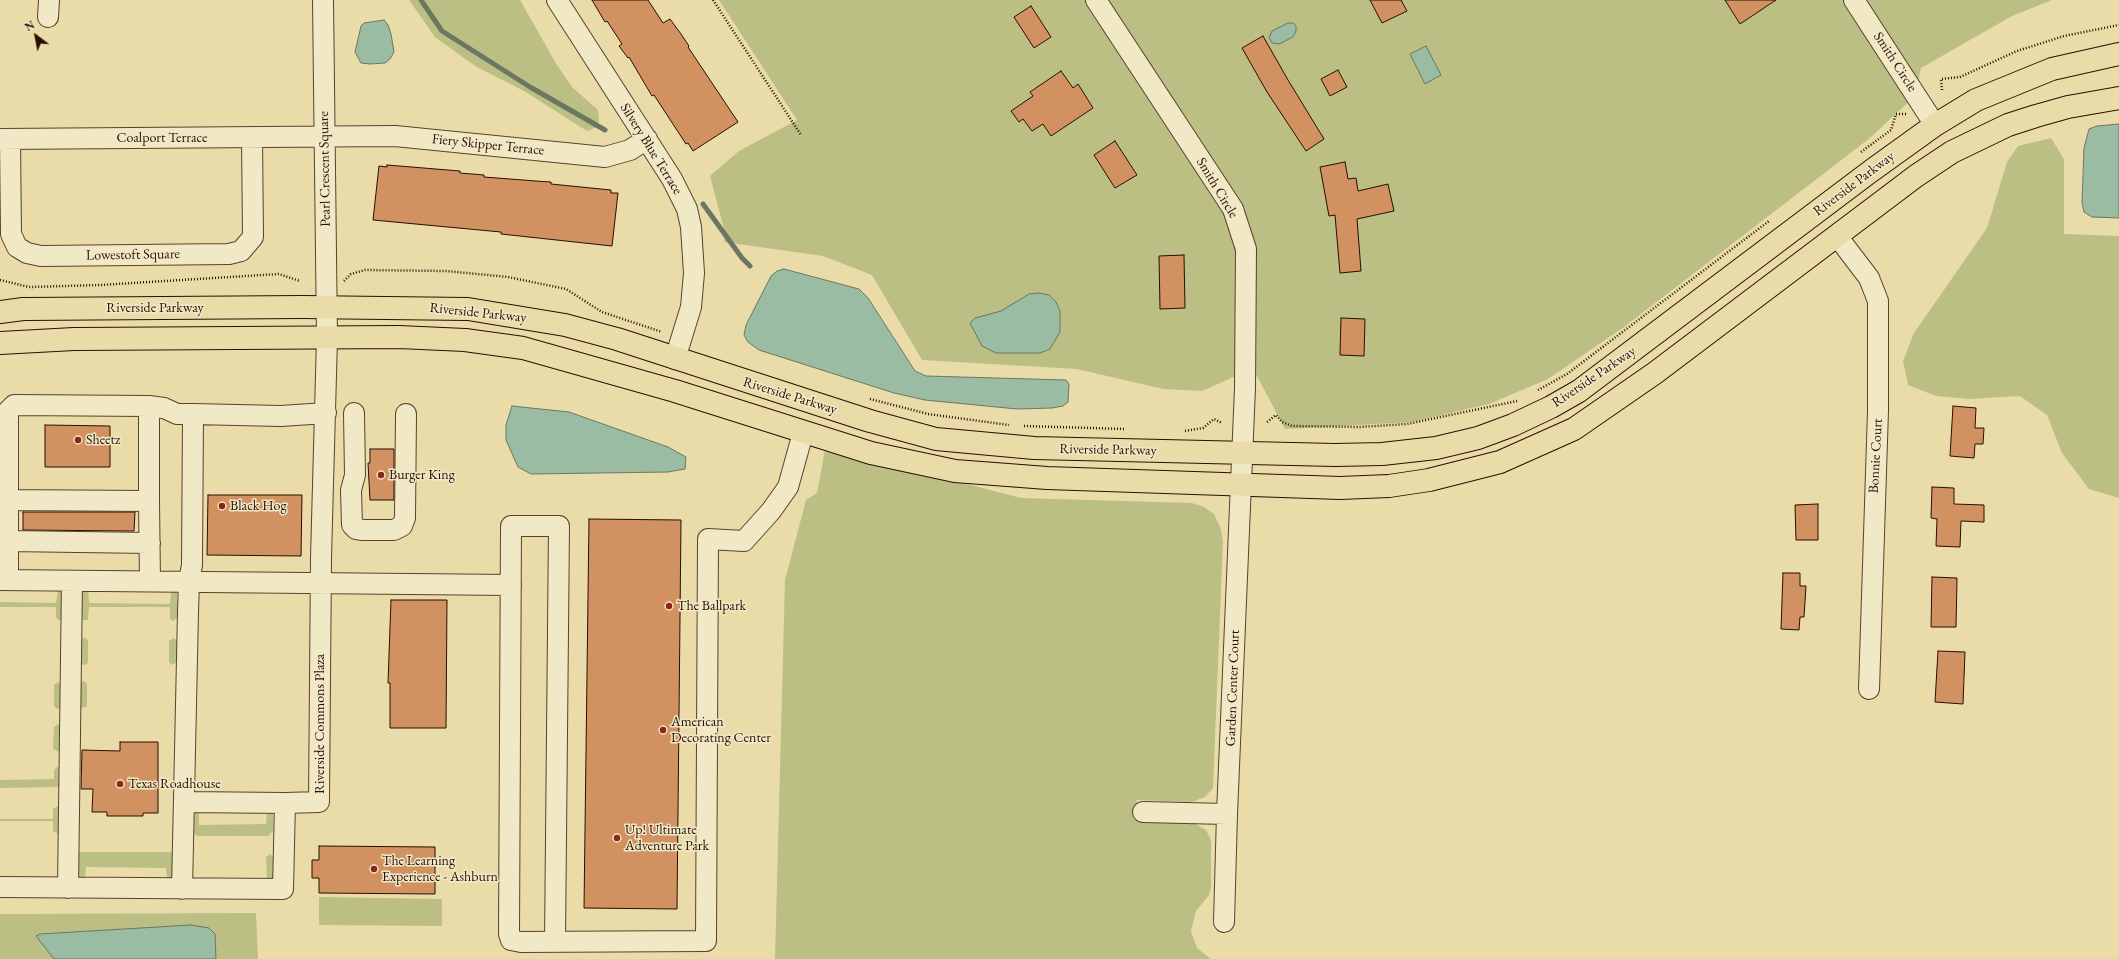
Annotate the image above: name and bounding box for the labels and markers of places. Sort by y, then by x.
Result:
place label: Sheetz [86,432,120,448]
marker: Sheetz [73,435,83,445]
place label: Burger King [389,467,455,483]
marker: Burger King [376,470,386,480]
place label: Black Hog [230,498,287,514]
marker: Black Hog [217,501,227,511]
place label: The Ballpark [677,598,746,614]
marker: The Ballpark [664,601,674,611]
place label: American Decorating Center [671,714,771,746]
marker: American Decorating Center [658,725,668,735]
place label: Texas Roadhouse [128,776,221,792]
marker: Texas Roadhouse [115,779,125,789]
place label: Up! Ultimate Adventure Park [625,822,709,854]
marker: Up! Ultimate Adventure Park [612,833,622,843]
place label: The Learning Experience - Ashburn [382,853,498,886]
marker: The Learning Experience - Ashburn [369,864,379,874]

